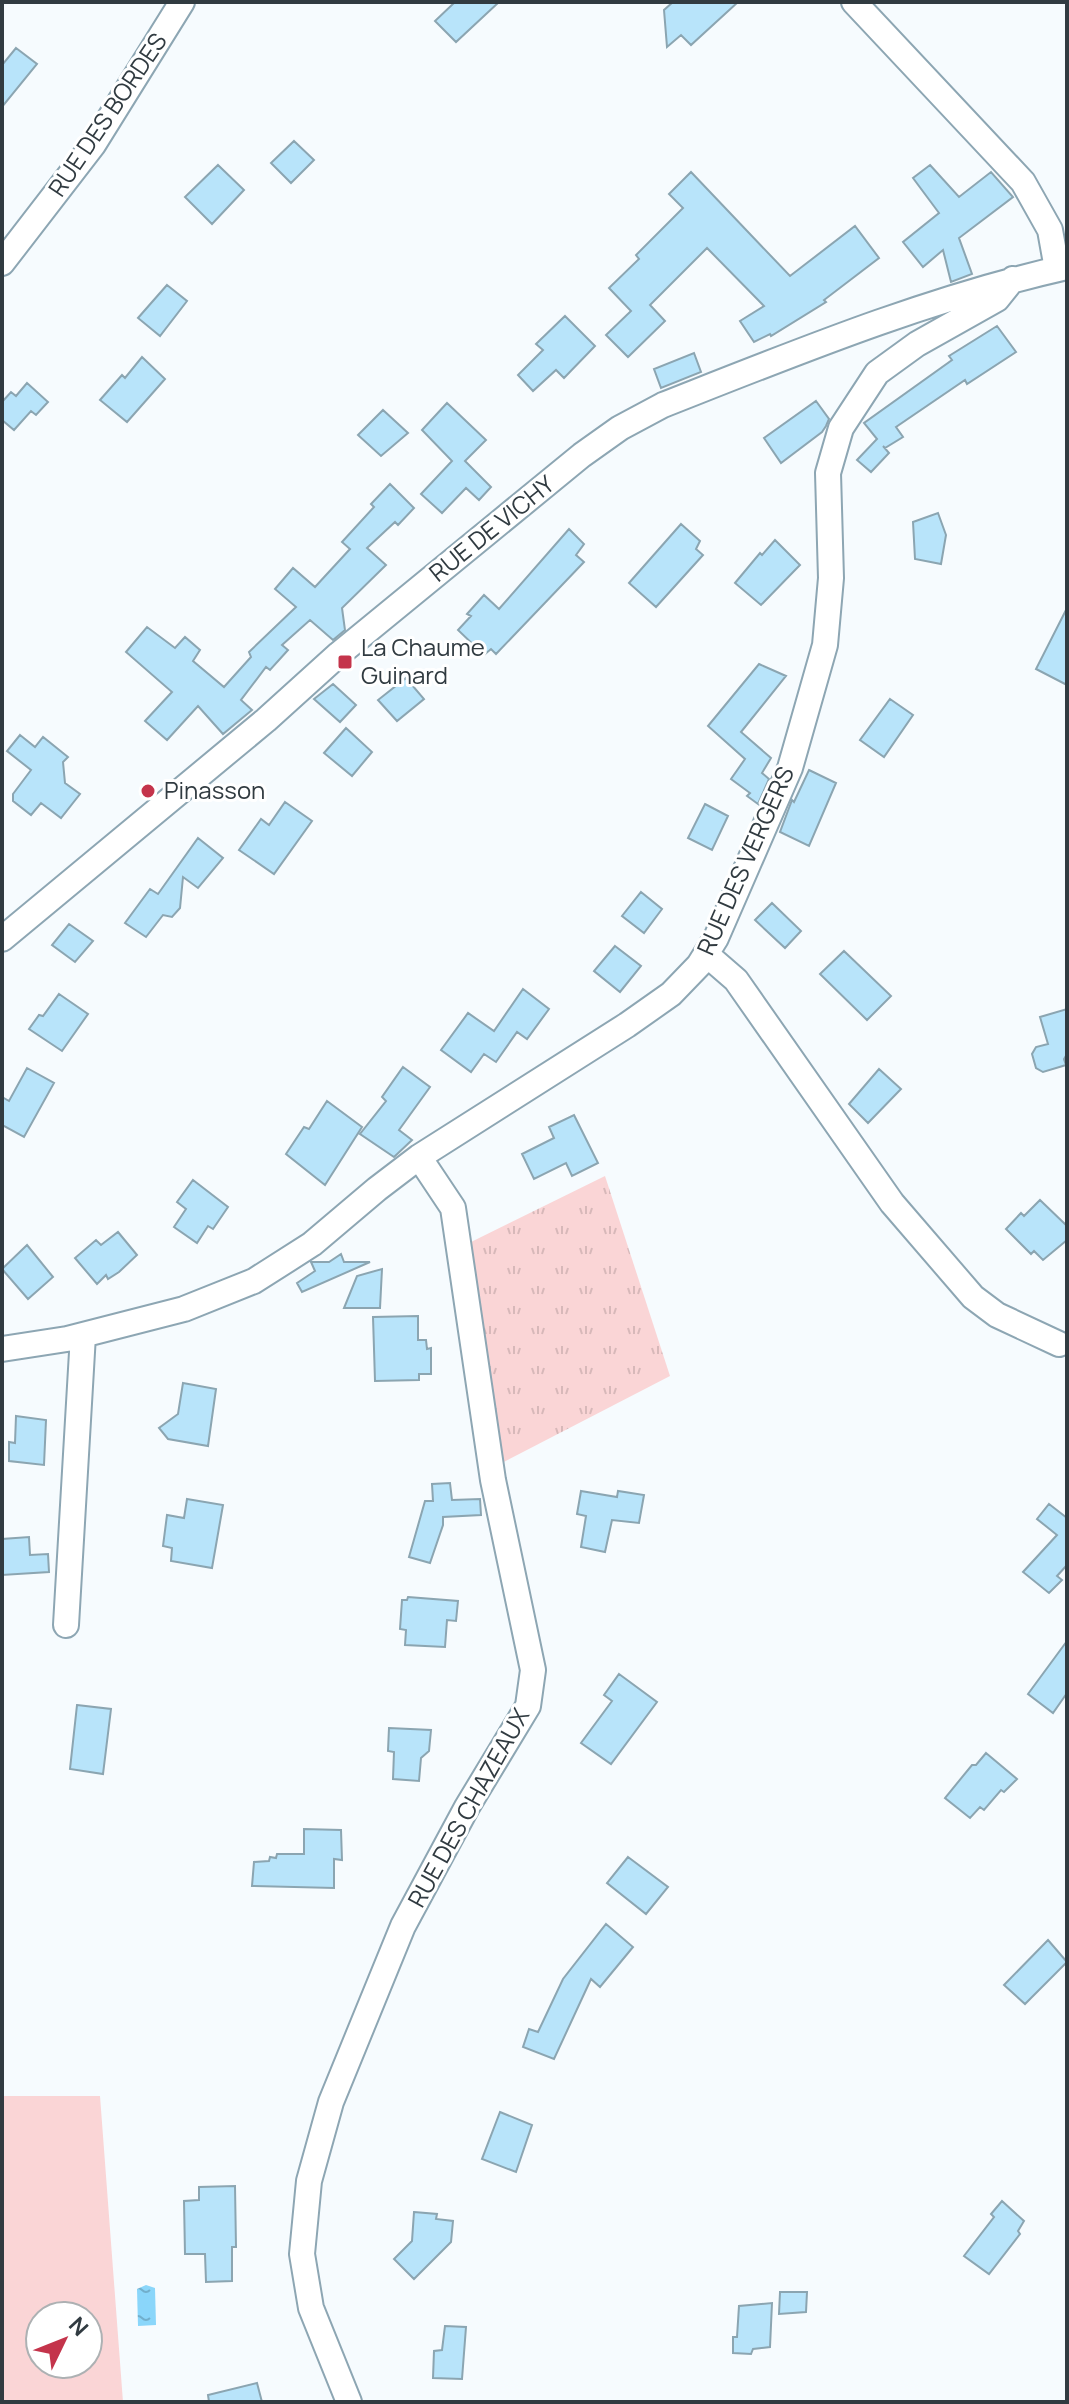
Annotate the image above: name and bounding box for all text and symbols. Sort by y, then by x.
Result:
street label: RUE DES BORDES [40,26,174,202]
street label: RUE DE VICHY [422,467,561,589]
place label: La Chaume Guinard [361,630,485,691]
marker: La Chaume Guinard [336,653,354,671]
street label: RUE DES VERGERS [688,761,801,960]
place label: Pinasson [164,773,265,806]
marker: Pinasson [139,782,157,800]
street label: RUE DES CHAZEAUX [399,1702,536,1913]
north arrow [24,2300,104,2380]
text: N [62,2310,95,2342]

